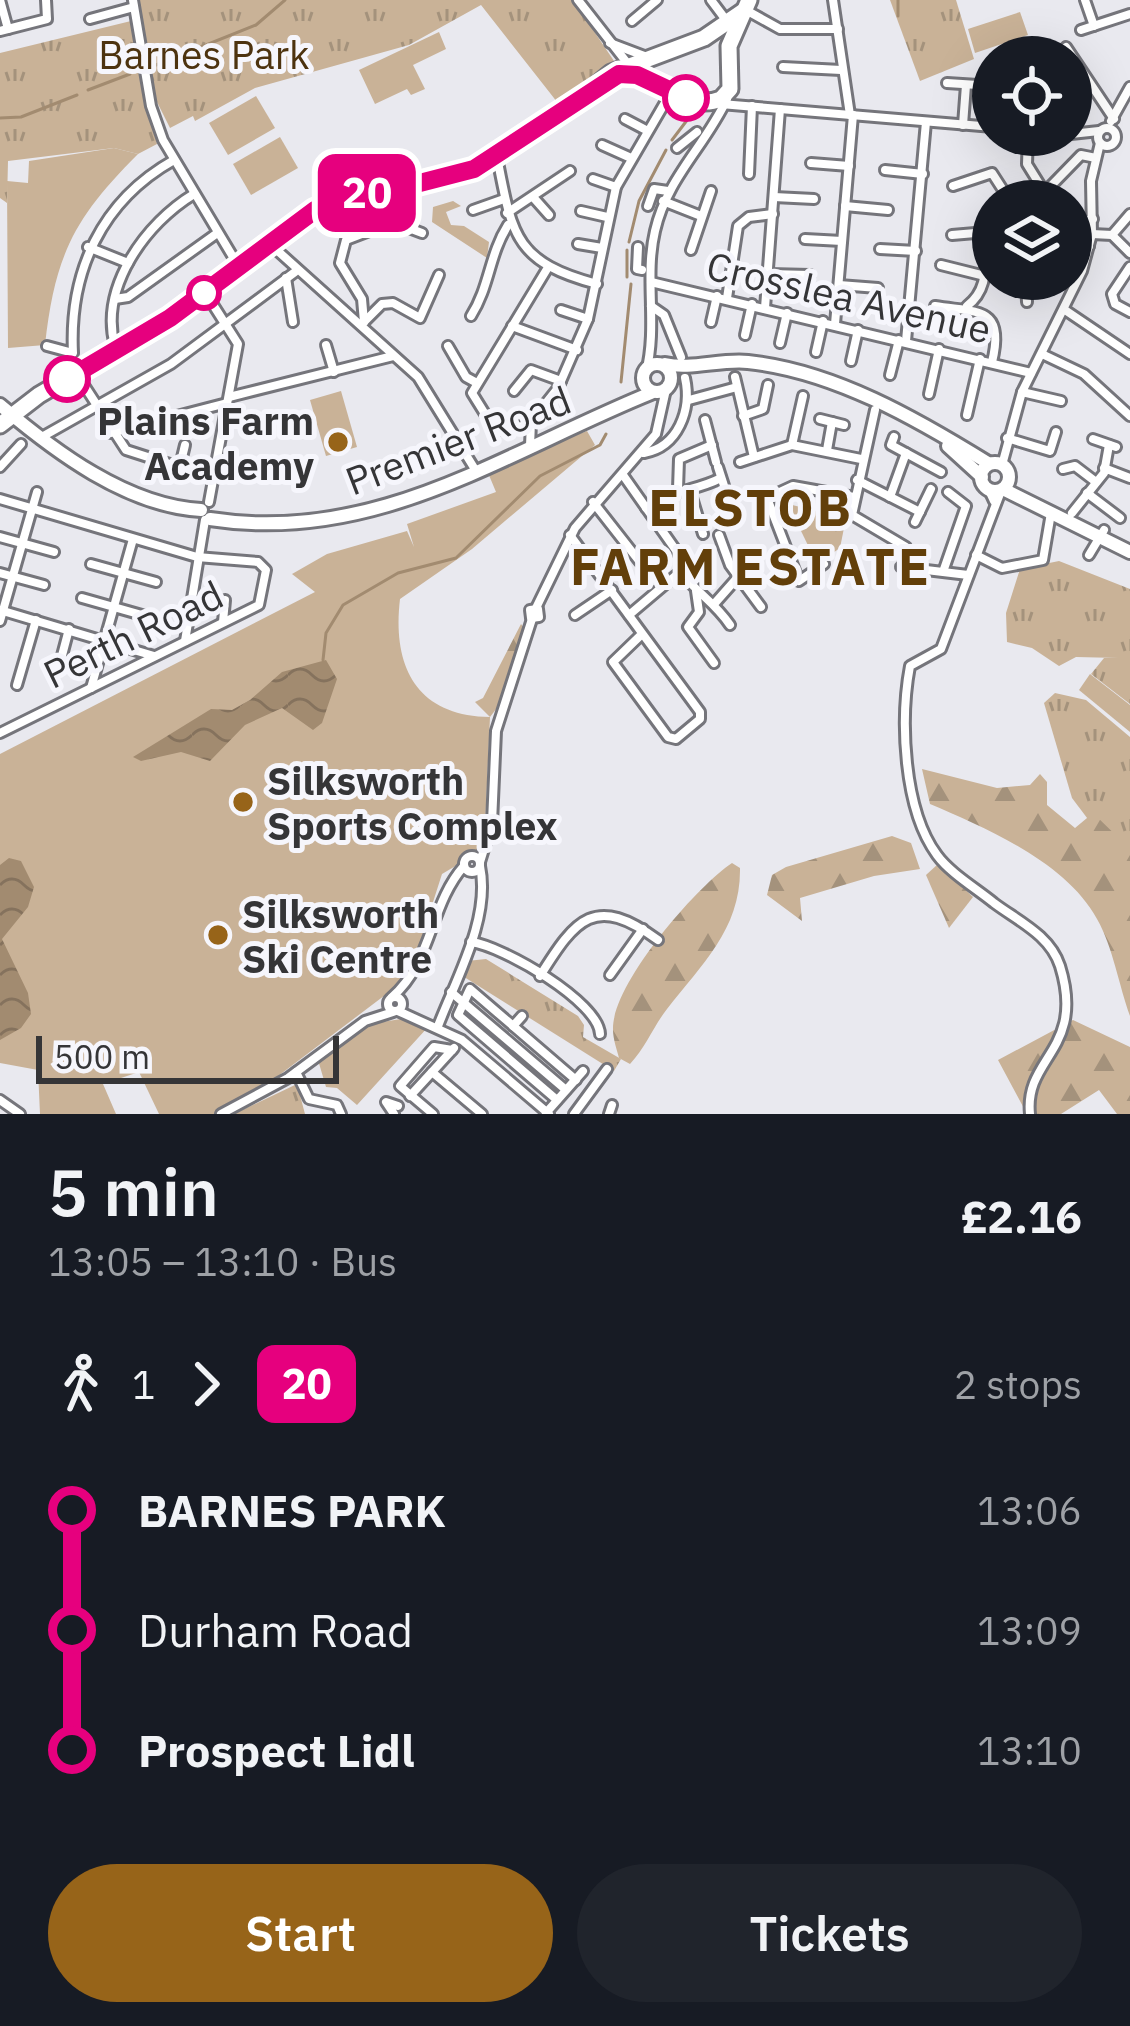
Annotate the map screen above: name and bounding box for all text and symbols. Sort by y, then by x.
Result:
park label: Barnes Park [98,29,310,80]
map controls [972,36,1092,300]
button: locate [972,36,1092,156]
unlabelled marker [664,76,708,120]
line badge: 20 [313,154,421,232]
text: 20 [342,165,392,220]
button: layers [972,180,1092,300]
street label: Crosslea Avenue [702,240,996,354]
unlabelled marker [188,277,220,309]
unlabelled marker [45,357,89,401]
street label: Premier Road [338,374,578,506]
place label: Plains Farm Academy [97,395,314,491]
marker: Plains Farm Academy [325,429,351,455]
district label: ELSTOB FARM ESTATE [570,474,932,599]
street label: Perth Road [35,569,231,699]
place label: Silksworth Sports Complex [267,755,558,851]
marker: Silksworth Sports Complex [230,789,256,815]
place label: Silksworth Ski Centre [242,888,439,984]
marker: Silksworth Ski Centre [205,922,231,948]
scale bar [36,1030,339,1083]
text: 500 m [54,1035,150,1078]
text: 5 min [48,1148,219,1234]
text: £2.16 [961,1187,1082,1245]
text: 13:05 – 13:10 · Bus [48,1236,397,1287]
icon: walk [48,1351,114,1417]
icon: forward [173,1351,239,1417]
text: 20 [281,1356,332,1411]
text: 1 [132,1359,155,1410]
text: 2 stops [954,1359,1082,1410]
text: BARNES PARK [138,1481,446,1539]
text: 13:06 [977,1485,1082,1536]
text: Durham Road [138,1601,413,1659]
text: 13:09 [977,1605,1082,1656]
text: Prospect Lidl [138,1721,415,1779]
text: 13:10 [977,1725,1082,1776]
button: Start [48,1864,553,2002]
button: Tickets [577,1864,1082,2002]

